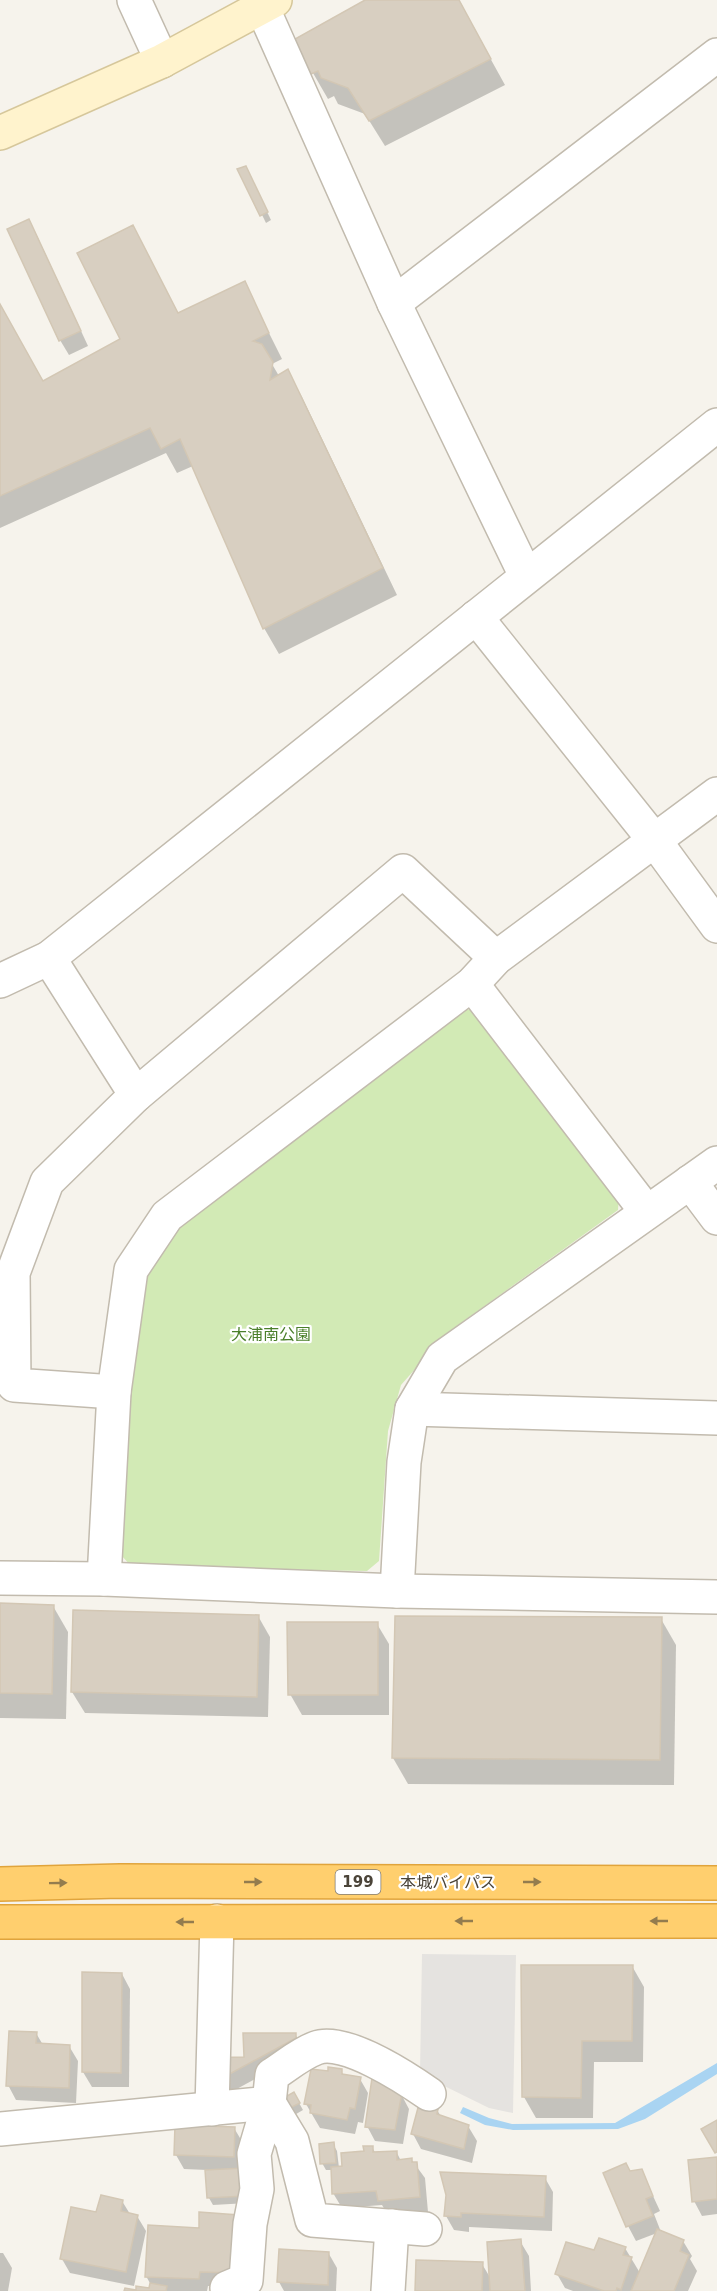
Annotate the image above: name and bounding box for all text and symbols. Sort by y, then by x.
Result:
park label: 大浦南公園 [231,1325,311,1344]
road number: 199 [336,1870,380,1894]
street label: 本城バイパス [400,1873,496,1892]
one-way arrow [244,1877,263,1887]
one-way arrow [523,1877,542,1887]
one-way arrow [49,1878,68,1887]
one-way arrow [454,1916,473,1926]
one-way arrow [649,1916,668,1926]
one-way arrow [175,1917,194,1927]

